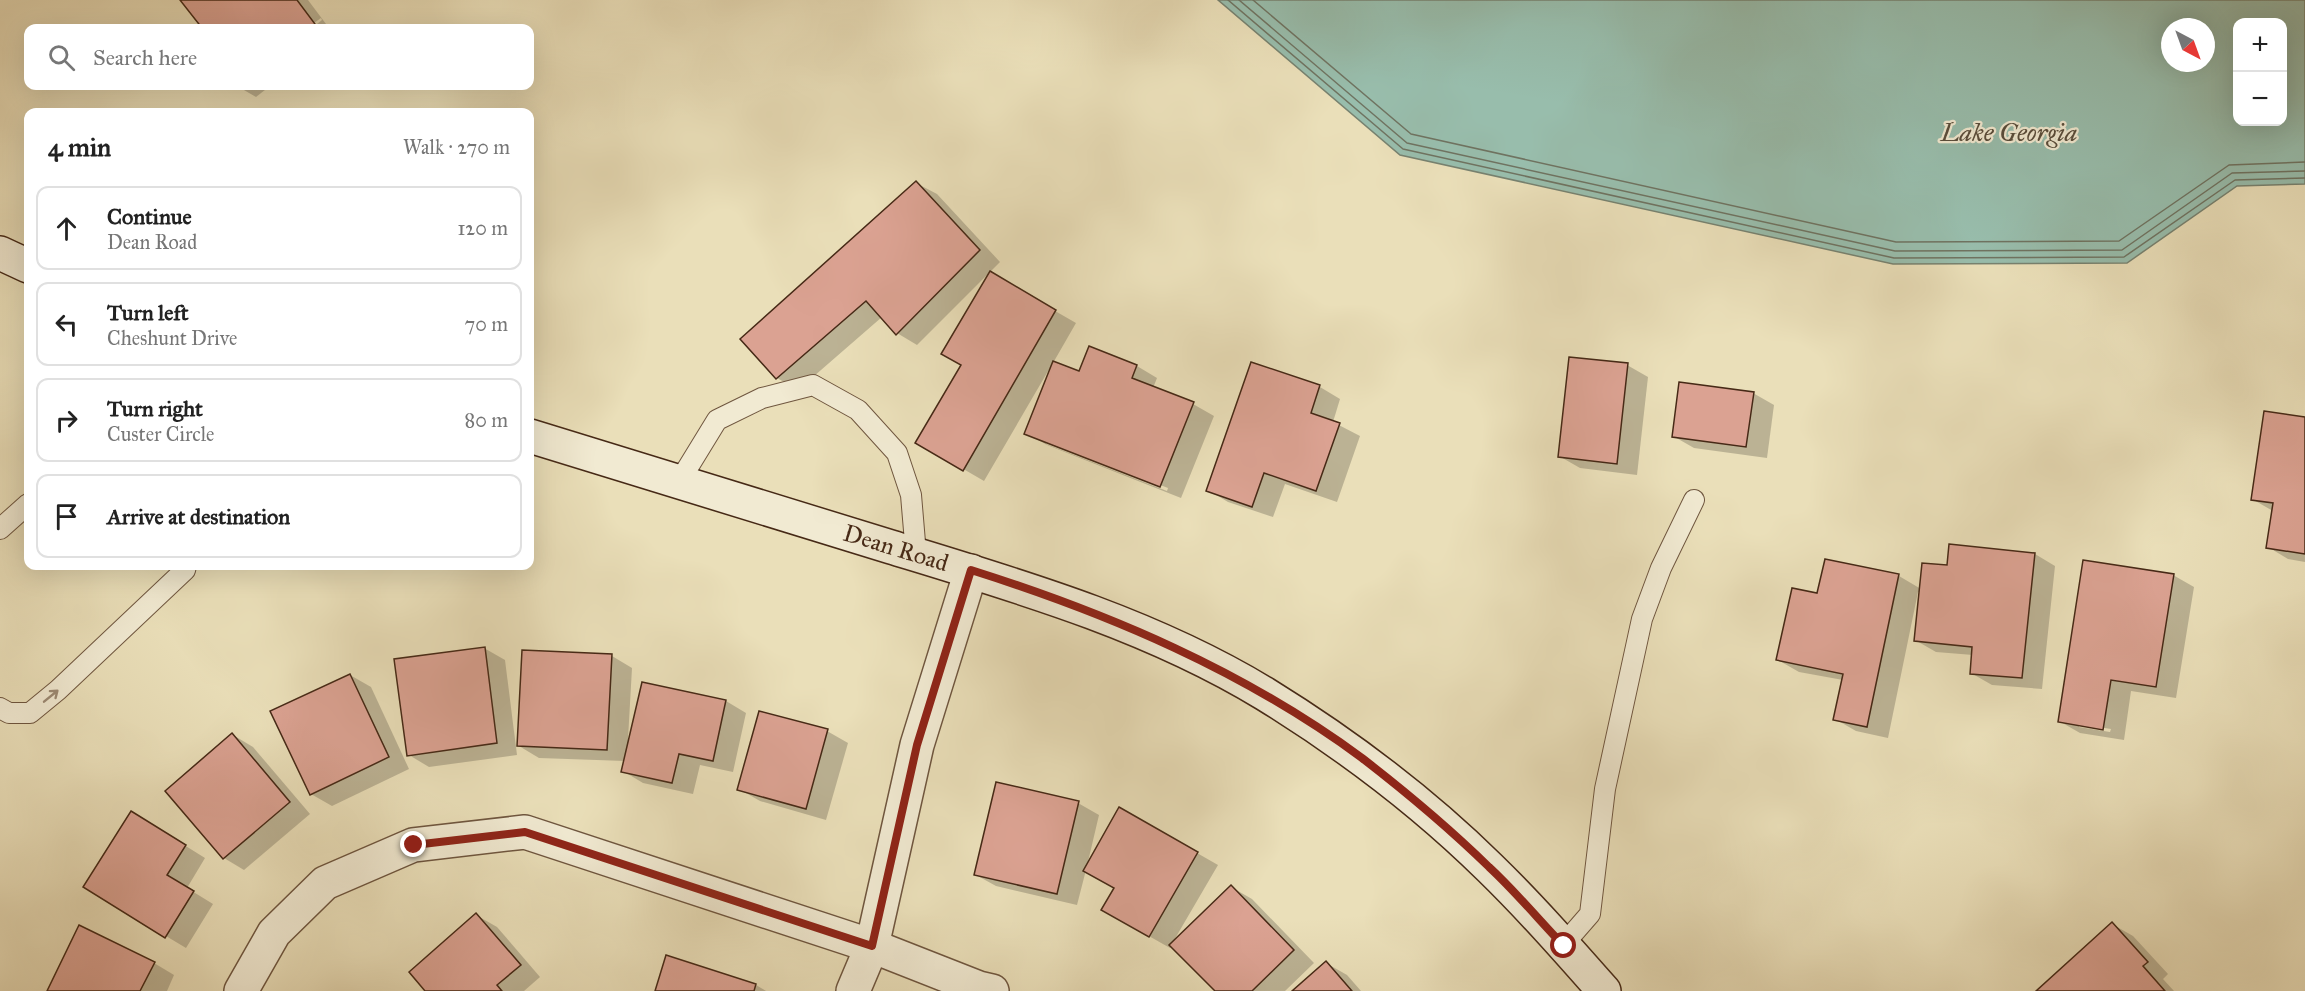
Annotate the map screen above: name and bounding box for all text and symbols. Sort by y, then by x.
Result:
north arrow [2161,18,2215,72]
map controls [2233,18,2287,126]
button: + [2233,18,2287,72]
search box [24,24,534,90]
icon: search [45,41,78,74]
text: Search here [93,44,197,71]
button: − [2233,72,2287,126]
water label: Lake Georgia [1940,116,2077,148]
text: 4 min [48,131,111,163]
text: Walk · 270 m [403,135,510,159]
text: Continue [107,203,192,230]
icon: ahead [50,212,83,245]
text: 120 m [457,216,508,240]
text: Dean Road [107,230,197,254]
text: Turn left [107,299,189,326]
icon: left [50,308,83,341]
text: 70 m [465,312,508,336]
text: Cheshunt Drive [107,326,237,350]
text: Turn right [107,395,203,422]
icon: right [50,404,83,437]
text: 80 m [465,408,508,432]
text: Custer Circle [107,422,214,446]
icon: arrive [50,500,83,533]
text: Arrive at destination [107,503,290,530]
street label: Dean Road [840,518,952,578]
one-way arrow [43,689,59,702]
route end [400,831,426,857]
route start [1550,932,1576,958]

